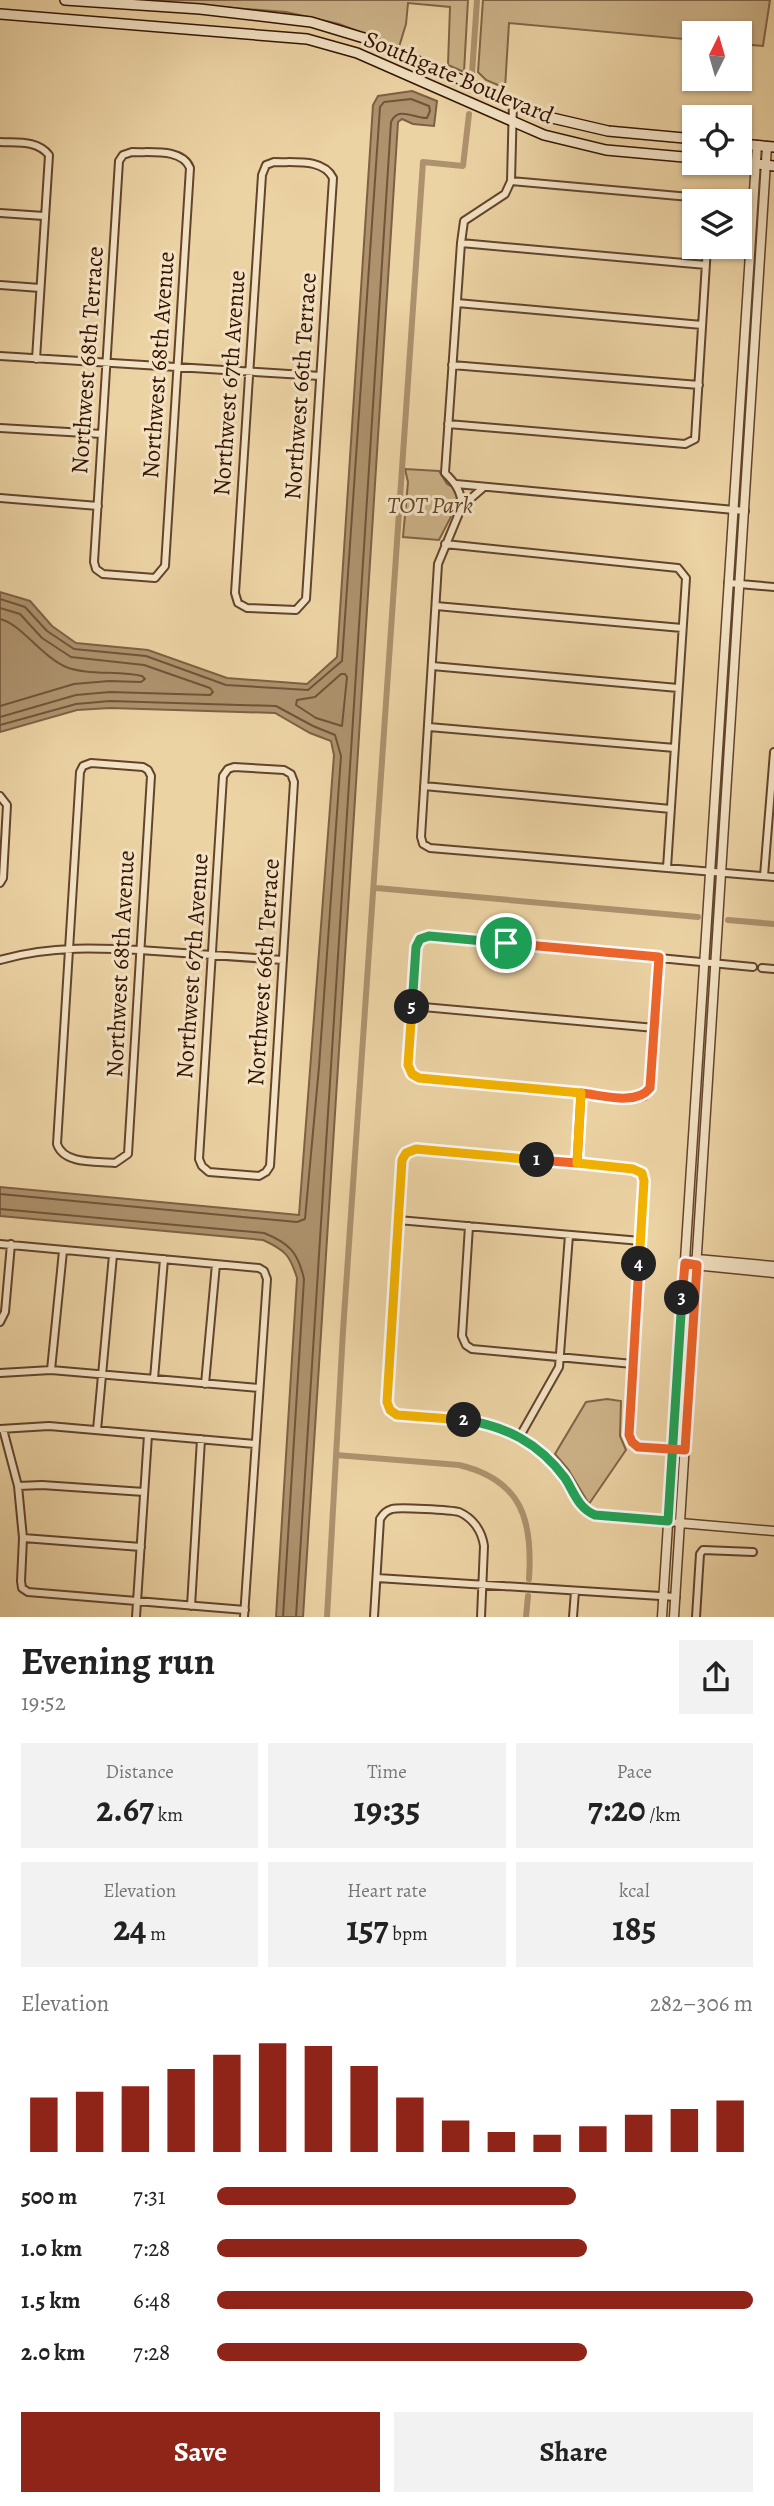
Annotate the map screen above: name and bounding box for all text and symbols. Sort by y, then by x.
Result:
north arrow [682,21,752,91]
map controls [682,21,752,259]
street label: Southgate Boulevard [359,23,559,131]
button: locate [682,105,752,175]
button: layers [682,189,752,259]
street label: Northwest 68th Terrace [63,245,111,475]
street label: Northwest 68th Avenue [134,250,182,480]
street label: Northwest 67th Avenue [205,269,253,497]
street label: Northwest 66th Terrace [276,271,324,501]
park label: TOT Park [387,489,473,521]
street label: Northwest 68th Avenue [98,850,142,1078]
street label: Northwest 67th Avenue [168,852,216,1080]
street label: Northwest 66th Terrace [239,857,287,1087]
pin [476,913,536,973]
icon: arrive [487,924,525,962]
pin: 5 [394,990,430,1024]
text: 5 [407,993,416,1019]
pin: 1 [520,1142,554,1178]
text: 1 [533,1146,540,1172]
pin: 4 [622,1246,656,1282]
text: 4 [634,1250,643,1276]
pin: 3 [664,1280,700,1316]
text: 3 [677,1284,686,1310]
pin: 2 [447,1402,482,1438]
text: 2 [459,1406,468,1432]
text: Evening run [21,1635,215,1687]
button: share [679,1640,753,1714]
text: 19:52 [21,1687,66,1718]
text: Distance [106,1759,174,1785]
text: Time [367,1759,407,1785]
text: Pace [617,1759,652,1785]
text: 2.67 [96,1785,154,1833]
text: 19:35 [353,1785,421,1833]
text: 7:20 [588,1785,646,1833]
text: km [154,1802,183,1828]
text: /km [646,1802,681,1828]
text: Elevation [103,1878,176,1904]
text: Heart rate [347,1878,427,1904]
text: kcal [619,1878,650,1904]
text: 24 [113,1904,147,1952]
text: 157 [346,1904,389,1952]
text: 185 [612,1904,656,1952]
text: m [147,1921,166,1947]
text: bpm [389,1921,428,1947]
text: Elevation [21,1988,109,2019]
text: 282–306 m [650,1988,753,2019]
text: 500 m [21,2181,77,2212]
text: 7:31 [133,2181,166,2212]
text: 1.0 km [21,2233,82,2264]
text: 7:28 [133,2233,170,2264]
text: 1.5 km [21,2285,81,2316]
text: 6:48 [133,2285,171,2316]
text: 2.0 km [21,2337,85,2368]
text: 7:28 [133,2337,170,2368]
button: Save [21,2412,380,2492]
button: Share [394,2412,753,2492]

